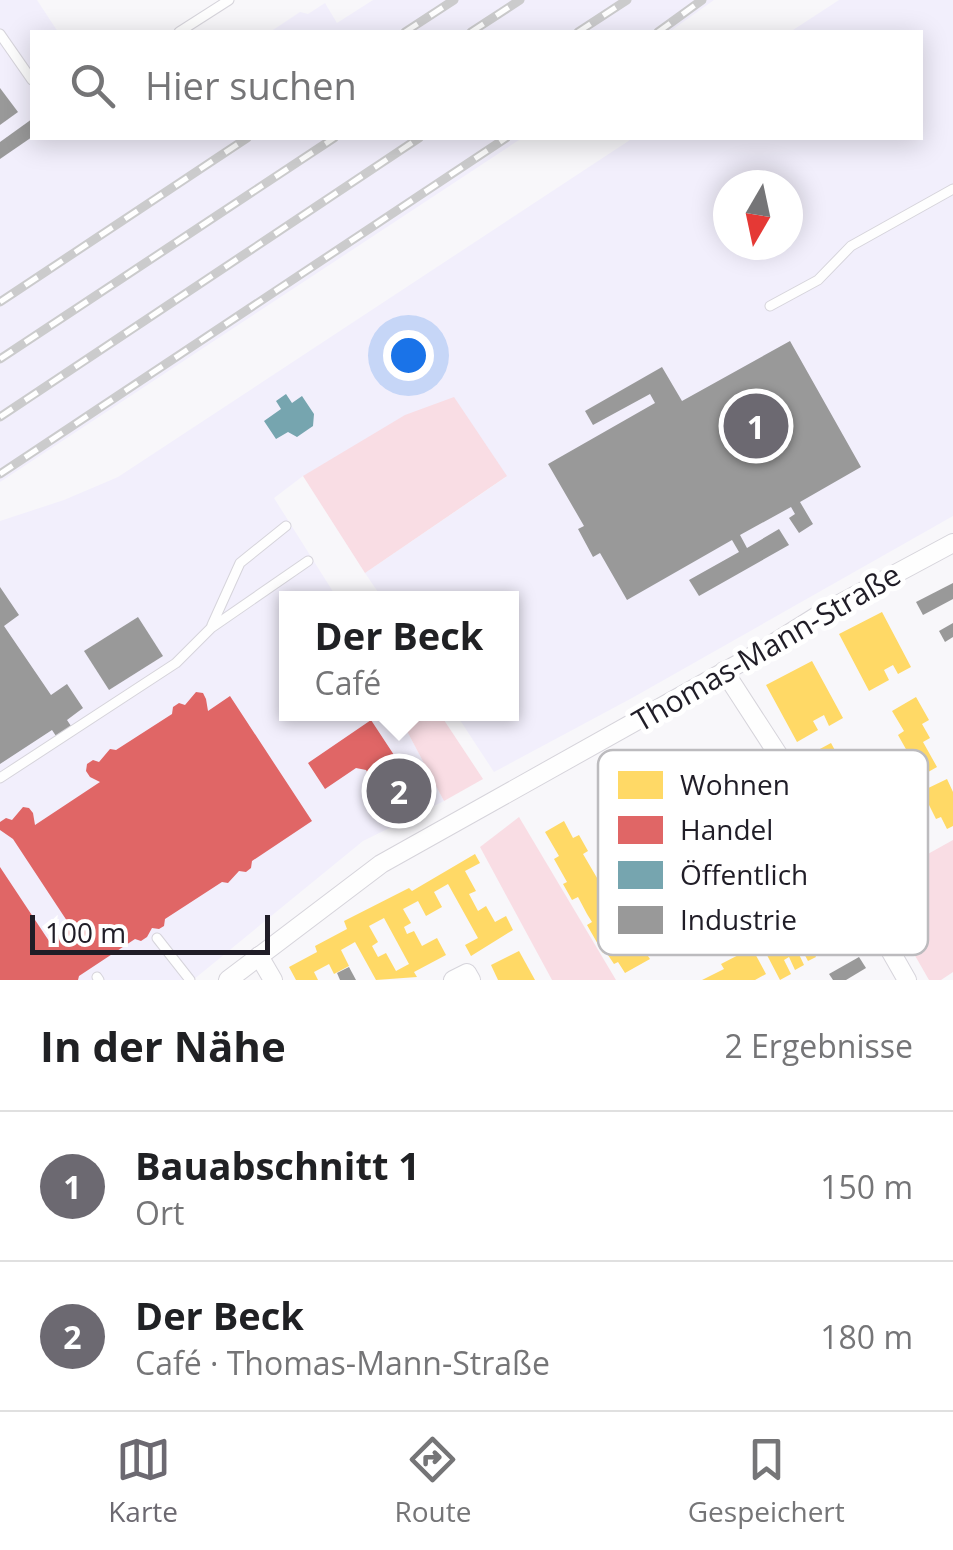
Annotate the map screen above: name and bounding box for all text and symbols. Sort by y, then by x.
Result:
search box [30,30,923,140]
icon: search [65,58,120,113]
text: Hier suchen [145,59,357,111]
north arrow [713,170,803,260]
your location [383,330,434,381]
pin: 1 [724,388,788,464]
street label: Thomas-Mann-Straße [625,553,907,741]
popup [279,591,519,721]
text: Der Beck [315,609,483,661]
text: Café [315,661,381,704]
legend [598,750,928,955]
pin: 2 [366,754,432,828]
text: Wohnen [680,765,790,803]
text: Handel [680,810,773,848]
text: Öffentlich [680,855,808,893]
text: Industrie [680,900,797,938]
scale bar [30,910,270,954]
text: 100 m [45,913,126,951]
text: In der Nähe [40,1017,286,1074]
text: 2 Ergebnisse [724,1024,913,1067]
text: Bauabschnitt 1 [135,1139,420,1191]
text: 1 [63,1165,82,1208]
text: 150 m [820,1165,913,1208]
text: Ort [135,1191,184,1234]
text: Der Beck [135,1289,304,1341]
text: 2 [63,1315,82,1358]
text: 180 m [820,1315,913,1358]
text: Café · Thomas-Mann-Straße [135,1341,550,1384]
tab: Karte [108,1432,178,1530]
tab: Route [394,1432,471,1530]
tab: Gespeichert [688,1432,845,1530]

